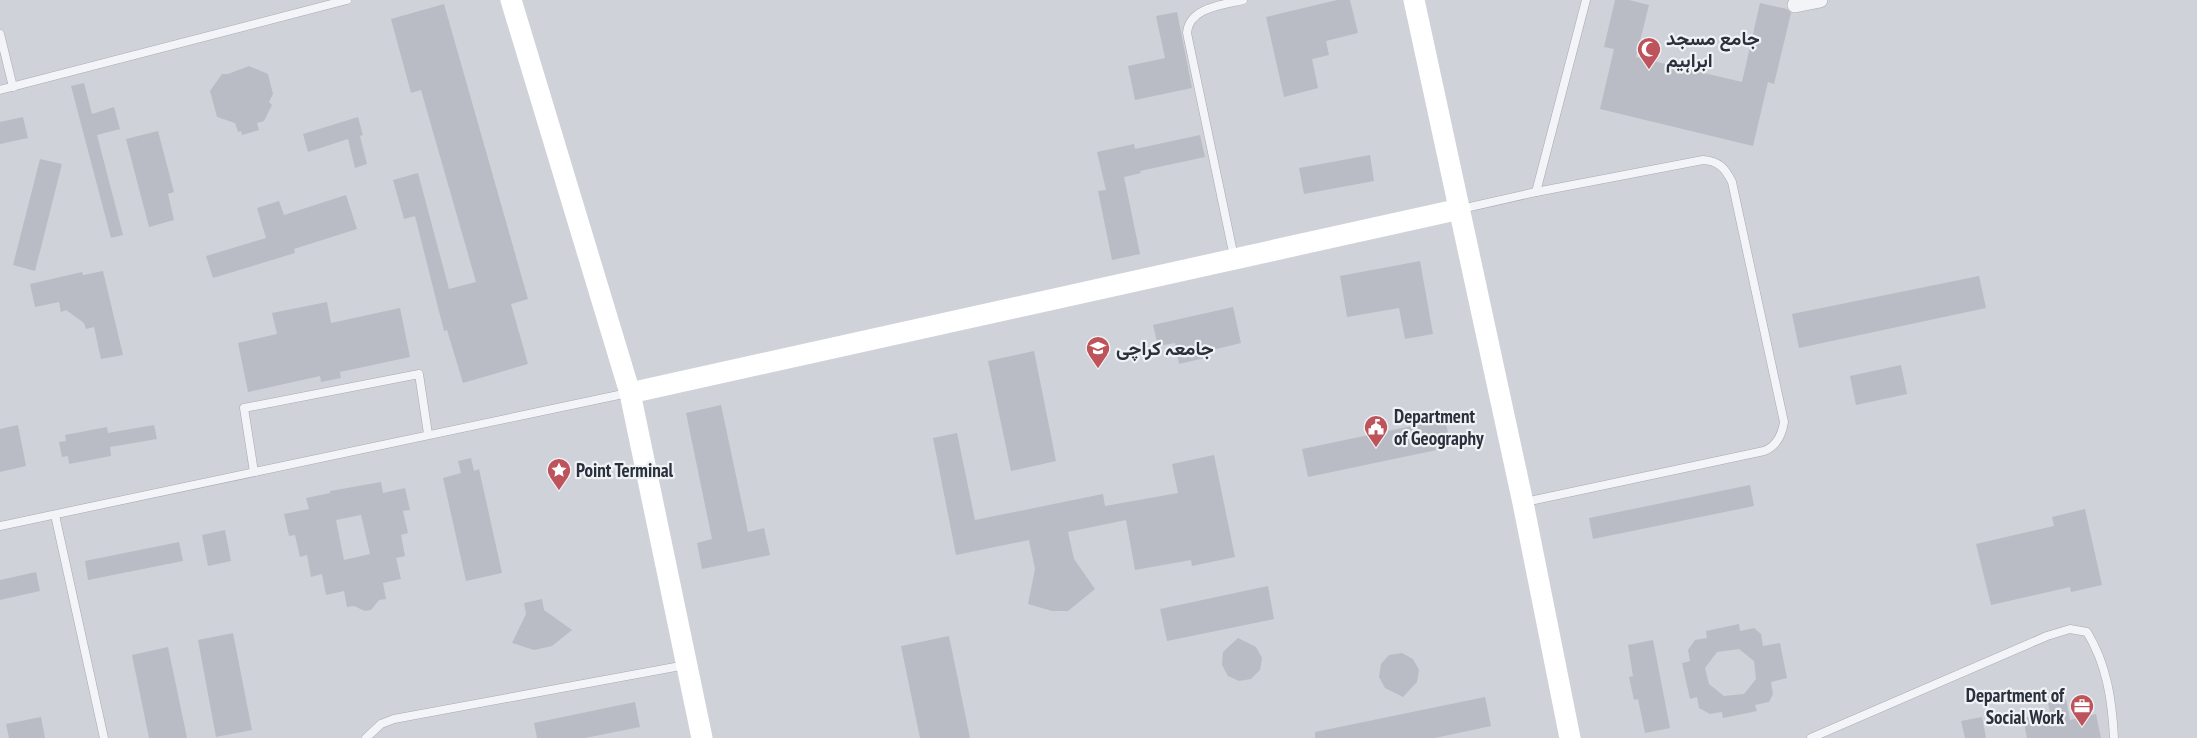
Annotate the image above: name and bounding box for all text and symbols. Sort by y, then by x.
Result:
place label: جامع مسجد ابراہیم [1666,26,1760,73]
mosque icon: جامع مسجد ابراہیم [1636,36,1662,70]
school or university icon: جامعہ کراچی [1085,335,1111,369]
place label: جامعہ کراچی [1116,336,1214,362]
place label: Department of Geography [1394,404,1484,450]
public building icon: Department of Geography [1363,414,1389,448]
place icon: Point Terminal [546,457,572,491]
place label: Point Terminal [576,458,674,482]
place label: Department of Social Work [1966,683,2065,729]
office icon: Department of Social Work [2069,693,2095,727]

